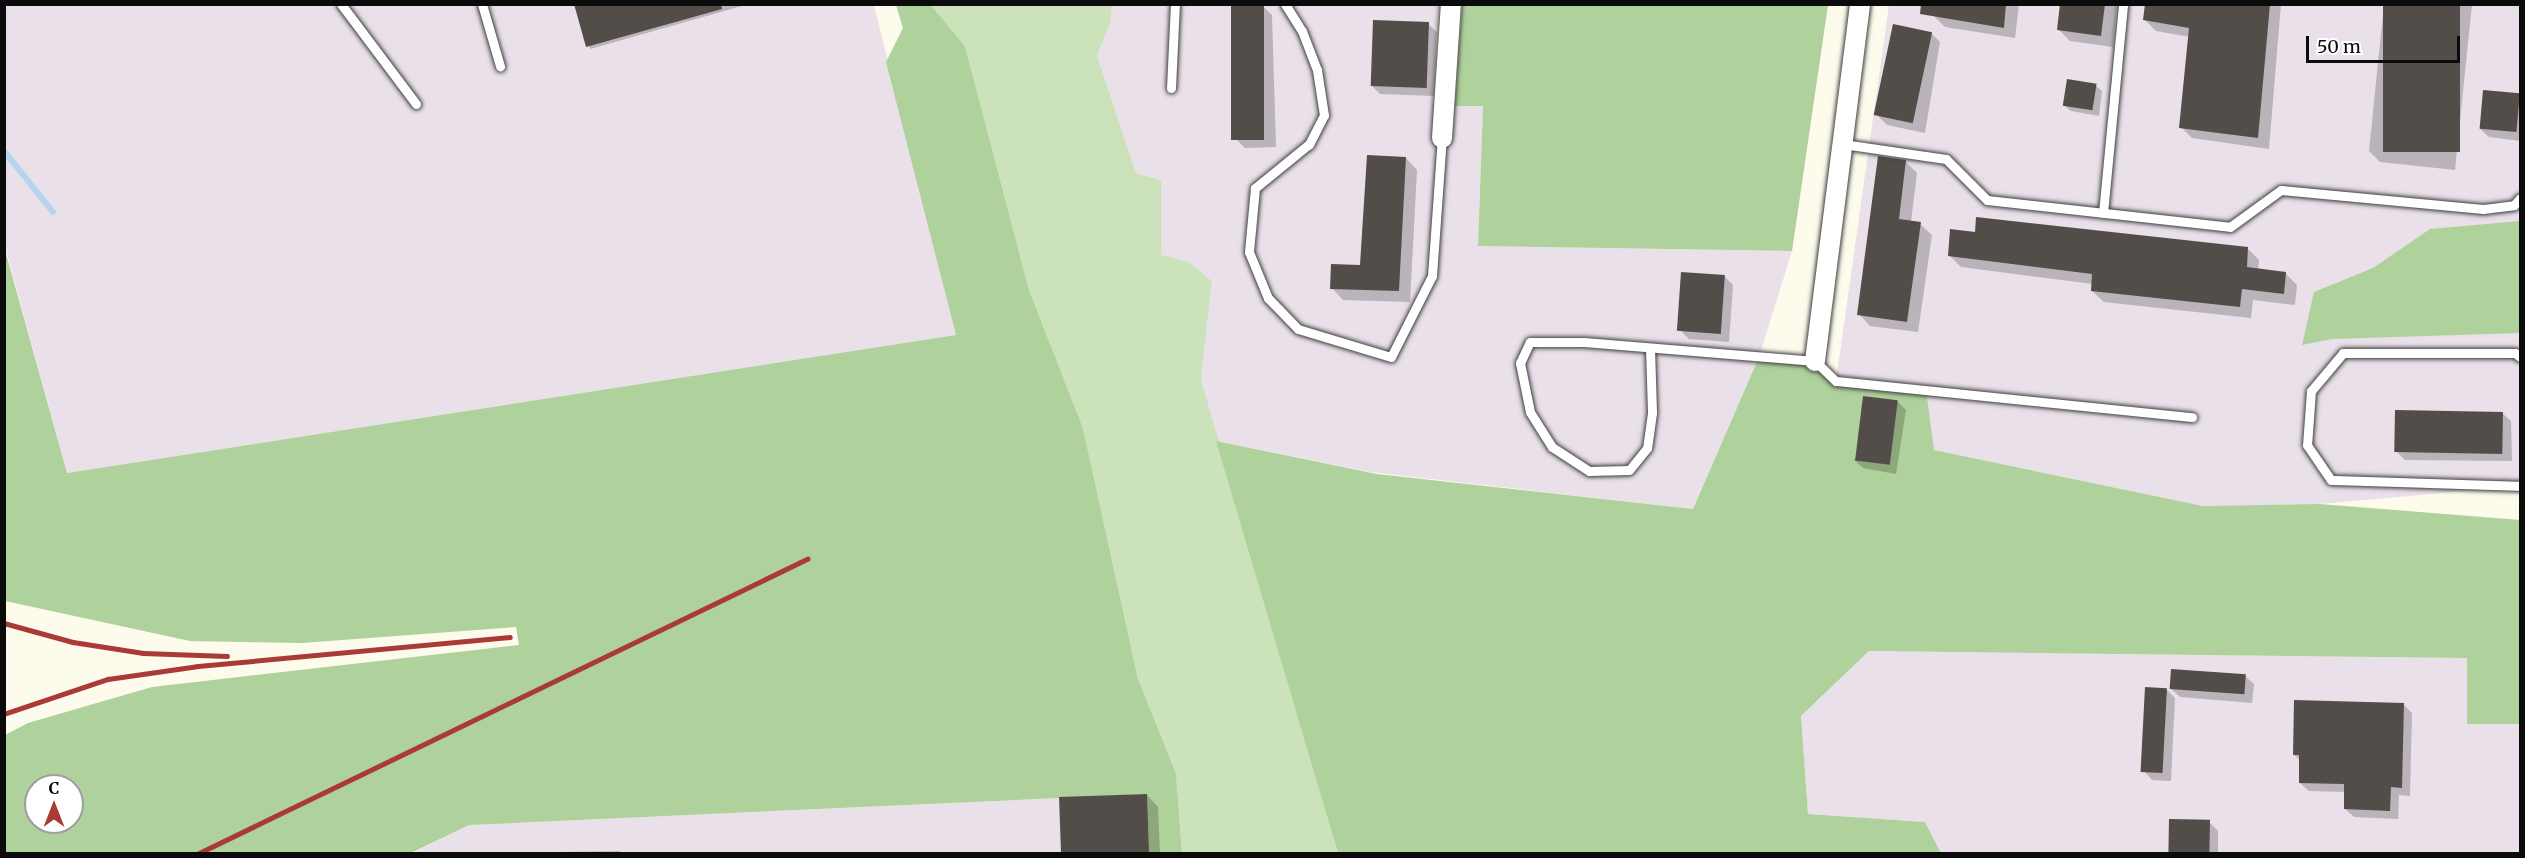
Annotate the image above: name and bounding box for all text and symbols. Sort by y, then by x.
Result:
scale bar [2309,24,2464,62]
text: 50 m [2317,35,2361,58]
north arrow [24,774,84,834]
text: С [49,778,59,798]

